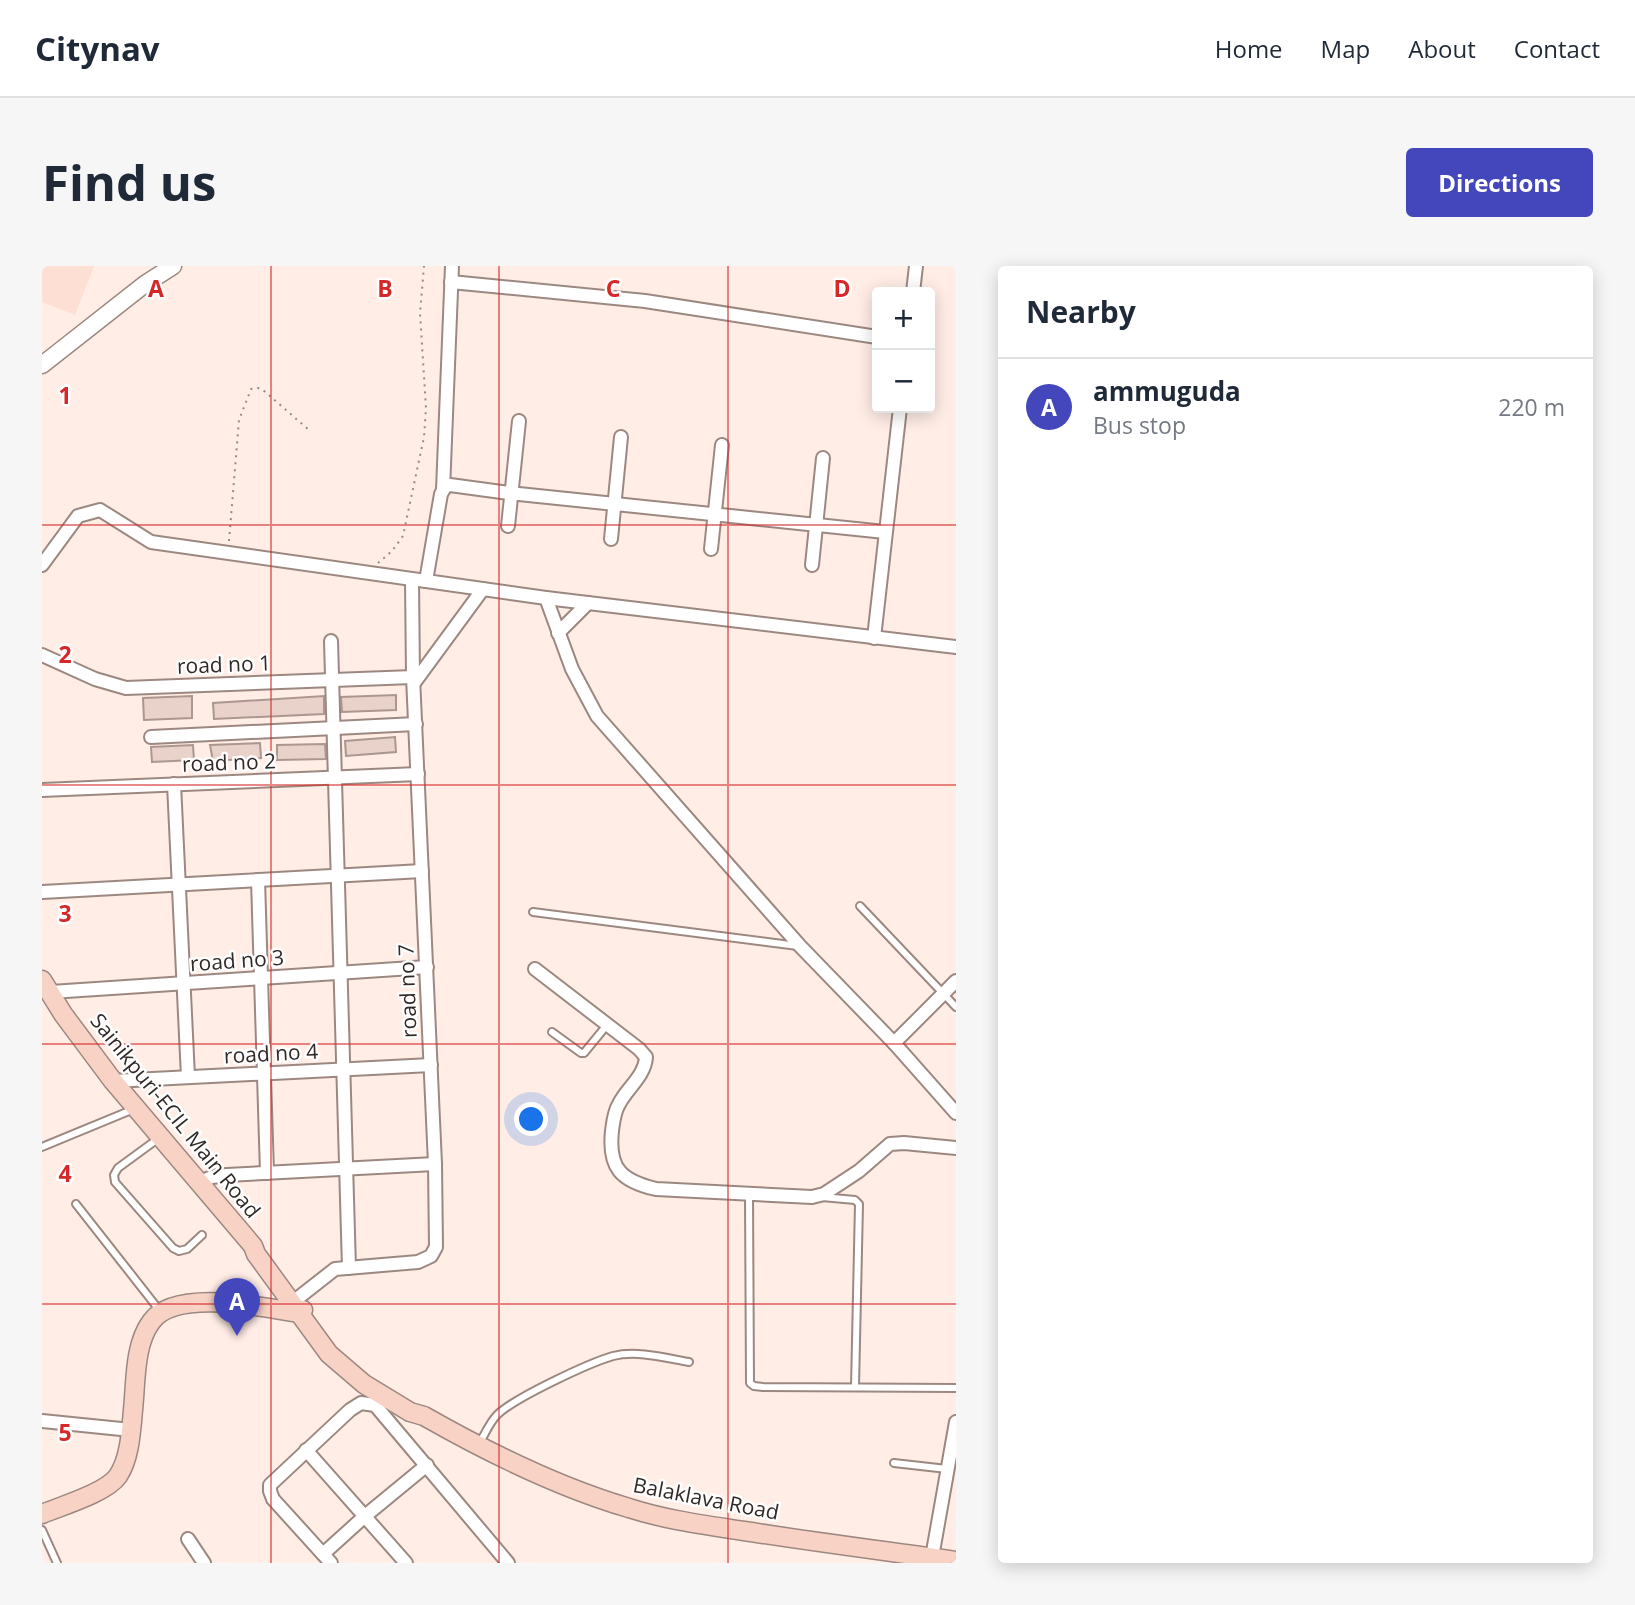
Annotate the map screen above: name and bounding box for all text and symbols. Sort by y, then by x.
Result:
text: Citynav [35,26,160,71]
text: Home [1215,32,1283,65]
text: Map [1321,32,1370,65]
text: About [1408,32,1476,65]
text: Contact [1514,32,1600,65]
button: Directions [1406,148,1593,217]
text: Find us [42,149,216,215]
text: A [148,272,164,304]
text: B [377,272,393,304]
text: C [606,272,620,304]
text: D [833,272,851,304]
map controls [872,287,935,413]
button: + [872,287,935,350]
text: Nearby [1026,291,1136,332]
button: − [872,350,935,413]
text: ammuguda [1093,373,1241,409]
text: 1 [58,379,72,411]
text: A [1041,391,1057,423]
text: 220 m [1498,391,1565,423]
text: Bus stop [1093,409,1186,441]
text: 2 [58,638,72,670]
street label: road no 1 [176,648,272,680]
street label: road no 2 [181,746,277,778]
text: 3 [58,897,72,929]
street label: road no 3 [189,943,285,977]
street label: road no 7 [391,943,423,1039]
street label: Sainikpuri-ECIL Main Road [84,1007,267,1223]
street label: road no 4 [223,1037,319,1069]
your location [514,1102,548,1136]
text: 4 [58,1157,72,1189]
pin: A [214,1278,260,1336]
text: 5 [58,1416,72,1448]
street label: Balaklava Road [631,1470,781,1526]

